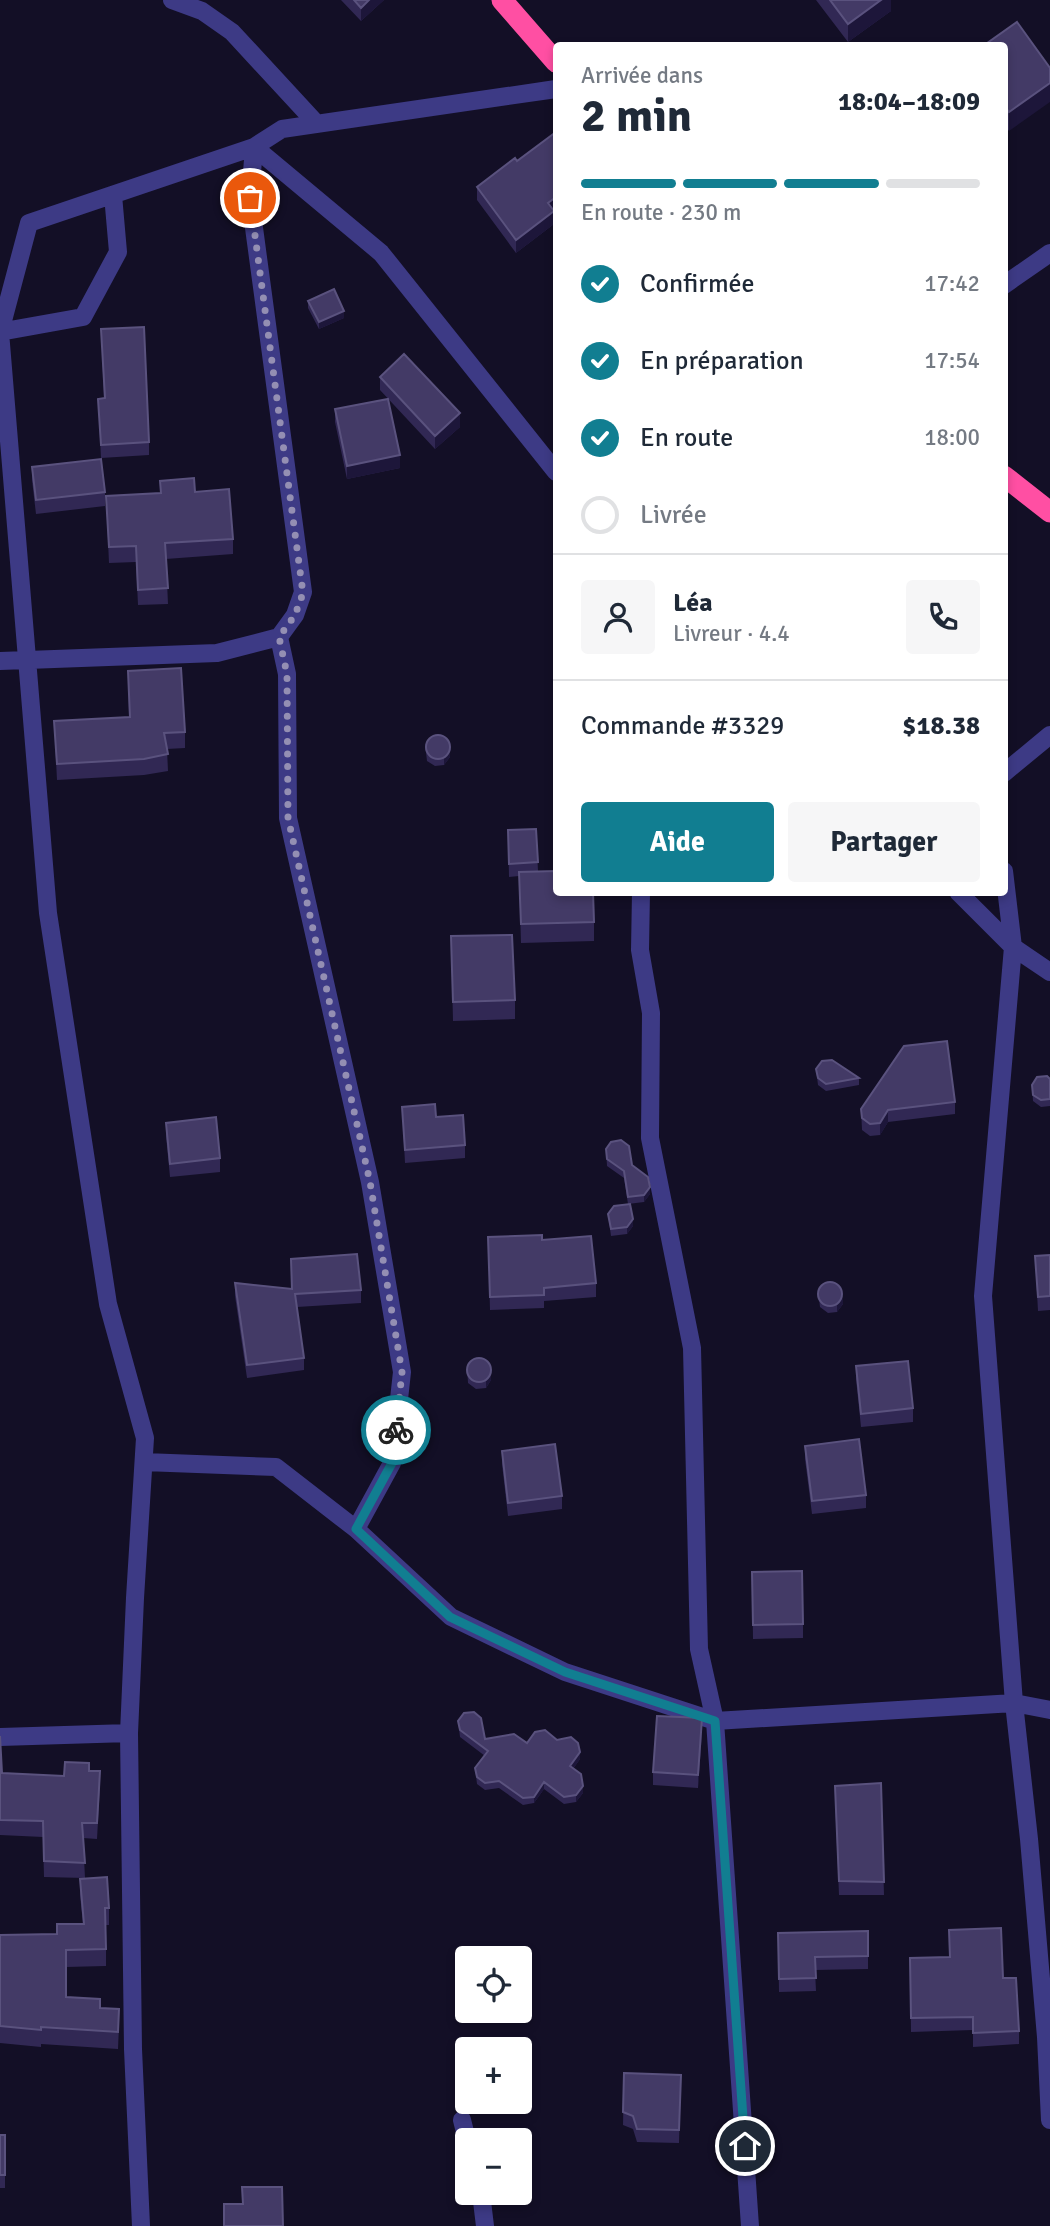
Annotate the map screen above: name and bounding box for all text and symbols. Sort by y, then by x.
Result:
text: Arrivée dans [581,61,703,90]
text: 18:04–18:09 [838,86,980,118]
text: 2 min [581,88,692,144]
pin [220,168,280,228]
icon: bag [231,179,269,217]
text: En route · 230 m [581,198,741,227]
icon: check [581,265,619,303]
text: Confirmée [640,268,755,300]
text: 17:42 [924,269,980,298]
icon: check [581,342,619,380]
text: En préparation [640,345,804,377]
text: 17:54 [924,346,980,375]
icon: check [581,419,619,457]
text: En route [640,422,733,454]
text: 18:00 [924,423,980,452]
text: Livrée [640,499,707,531]
button: person [581,580,655,654]
button: phone [906,580,980,654]
text: Léa [673,587,713,619]
text: Livreur · 4.4 [673,619,790,648]
text: Commande #3329 [581,710,784,742]
text: $18.38 [902,710,980,742]
button: Aide [581,802,774,882]
button: Partager [788,802,980,882]
courier [361,1395,431,1465]
icon: bike [377,1411,415,1449]
map controls [455,1946,532,2205]
button: locate [455,1946,532,2023]
button: + [455,2037,532,2114]
pin [715,2116,775,2176]
icon: home [726,2127,764,2165]
button: − [455,2128,532,2205]

